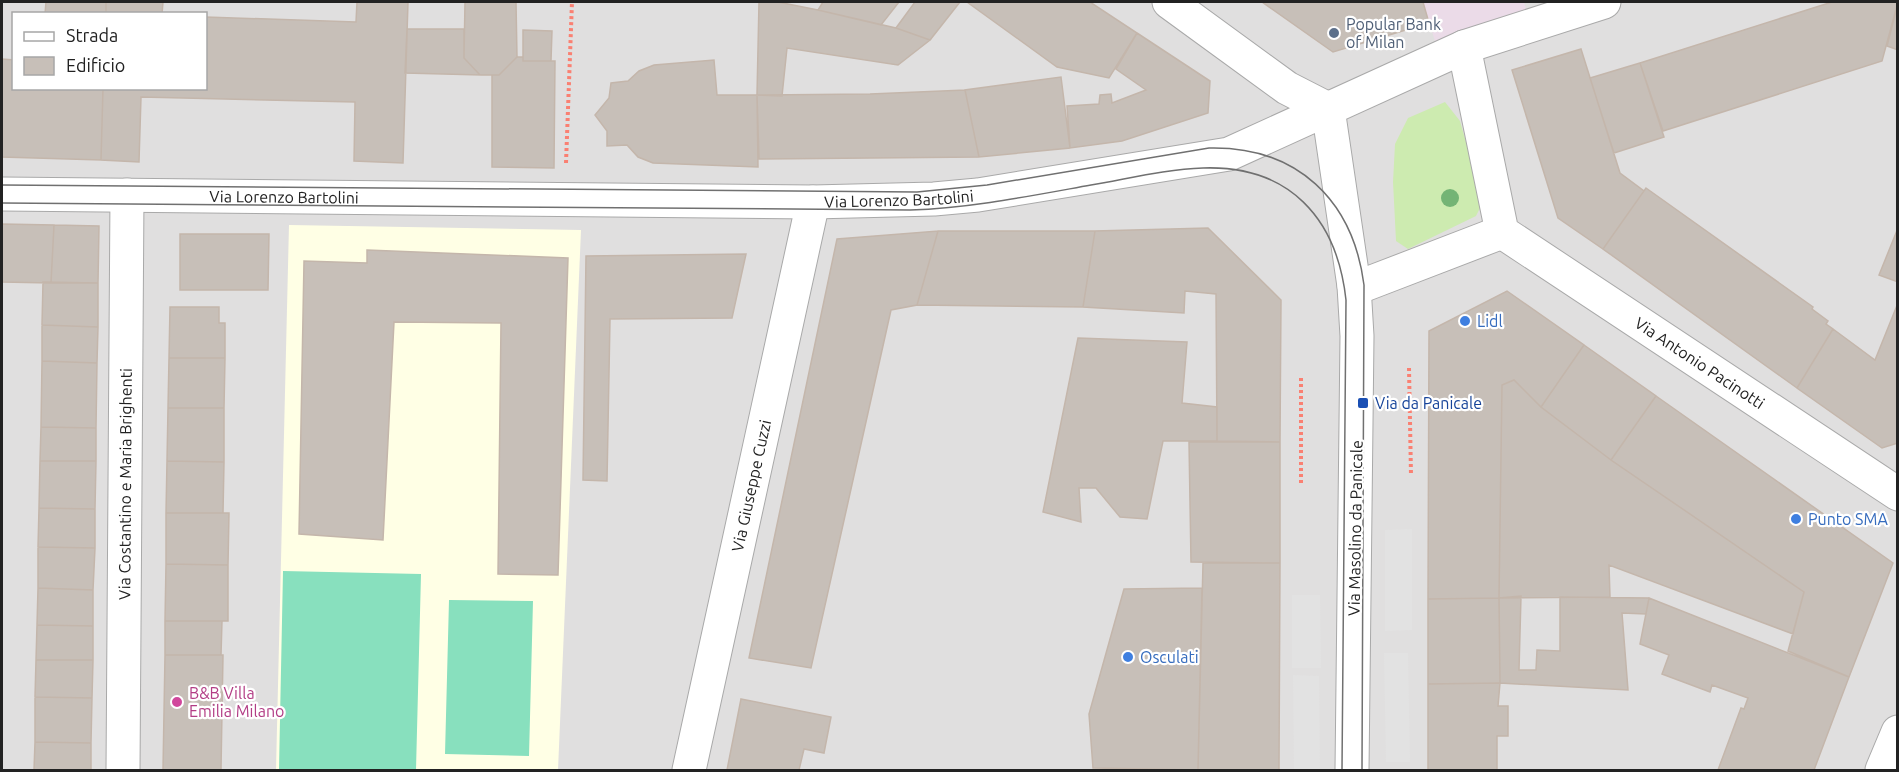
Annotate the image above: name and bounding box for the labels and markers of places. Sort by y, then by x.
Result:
place label: Popular Bank of Milan [1346,15,1441,51]
marker: Popular Bank of Milan [1327,26,1341,40]
place label: Lidl [1477,312,1503,330]
marker: Lidl [1458,314,1472,328]
place label: Via da Panicale [1375,394,1482,412]
marker: Via da Panicale [1356,396,1370,410]
place label: Punto SMA [1808,510,1888,528]
marker: Punto SMA [1789,512,1803,526]
place label: Osculati [1140,648,1199,666]
marker: Osculati [1121,650,1135,664]
place label: B&B Villa Emilia Milano [189,684,284,720]
marker: B&B Villa Emilia Milano [170,695,184,709]

